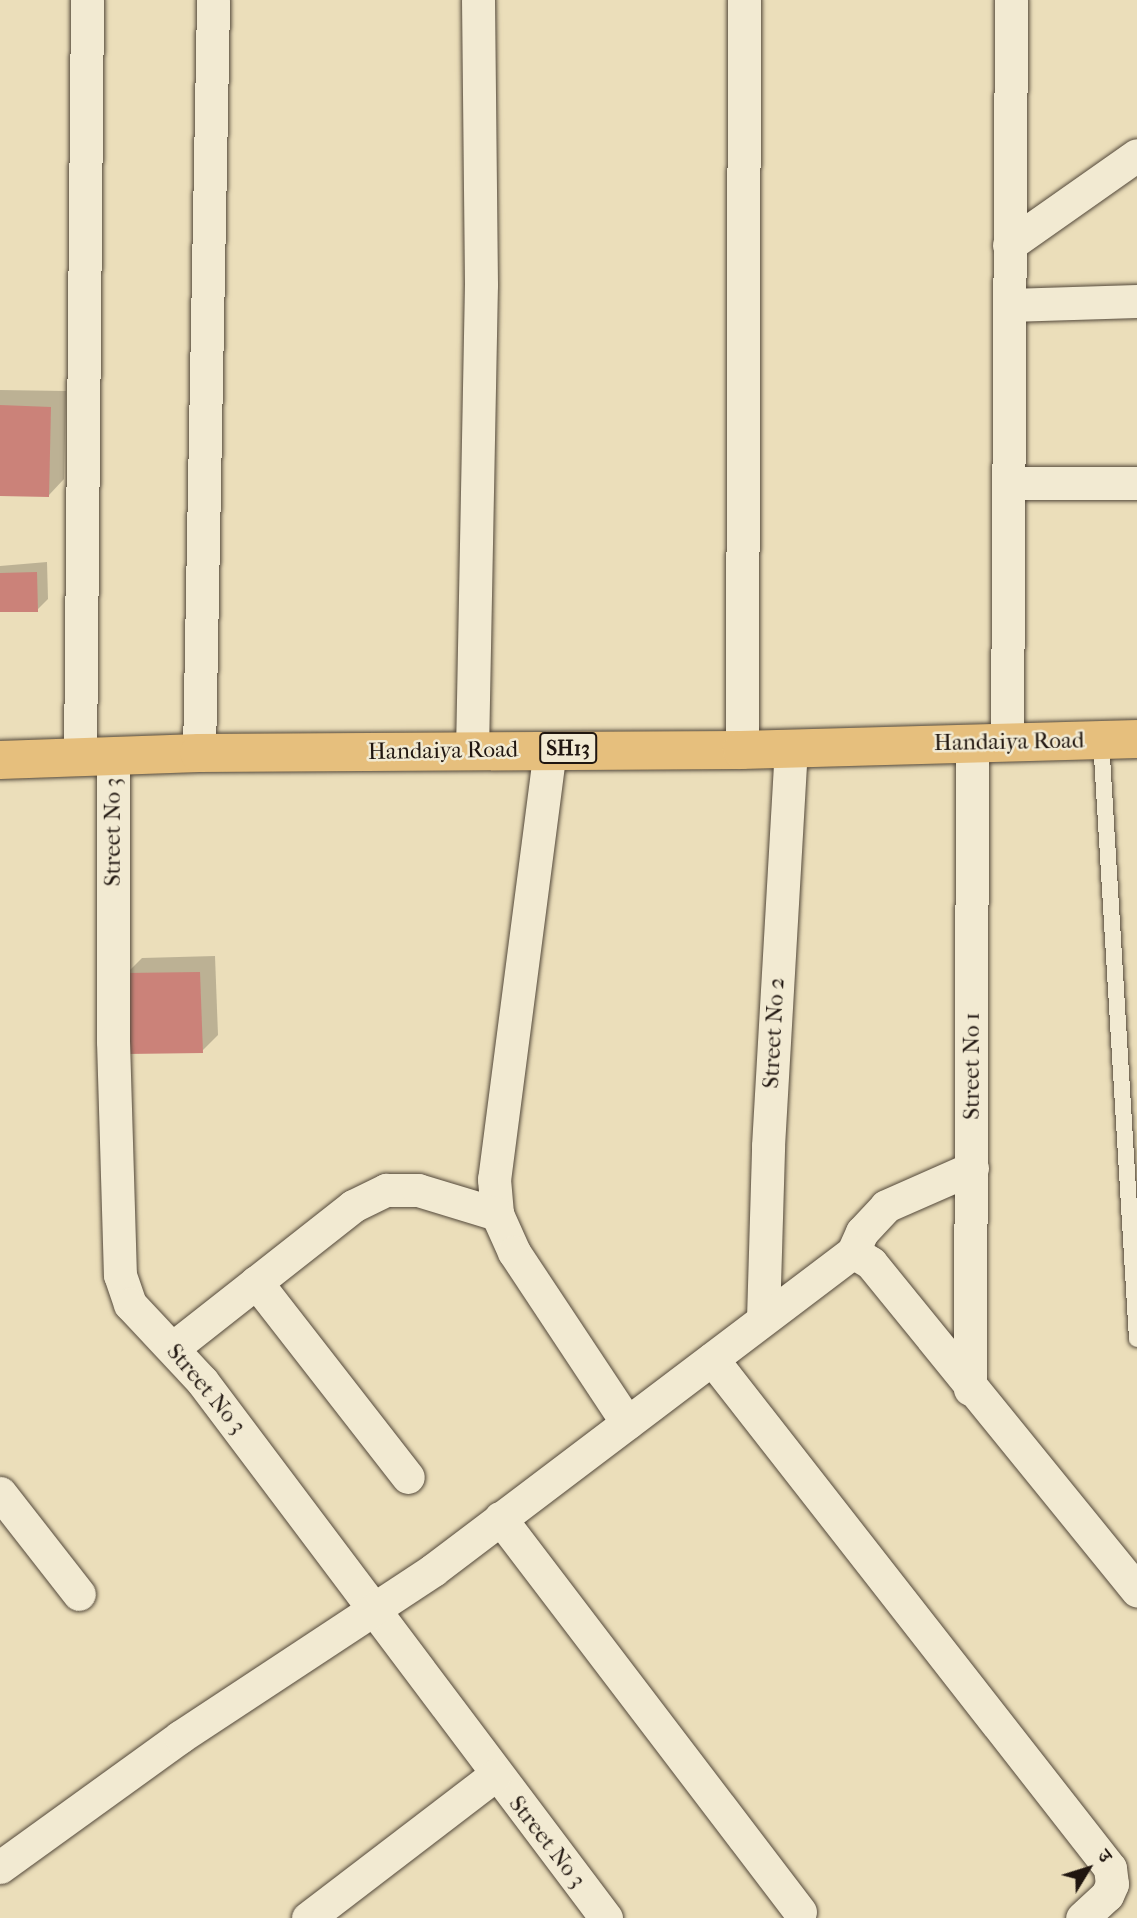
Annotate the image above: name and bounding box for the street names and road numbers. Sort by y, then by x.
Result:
street label: Handaiya Road [934,727,1084,757]
road number: SH13 [538,730,598,766]
street label: Handaiya Road [368,736,518,766]
street label: Street No 3 [99,778,127,886]
street label: Street No 2 [757,977,791,1089]
street label: Street No 1 [958,1012,986,1120]
street label: Street No 3 [160,1338,252,1440]
street label: Street No 3 [503,1791,591,1893]

